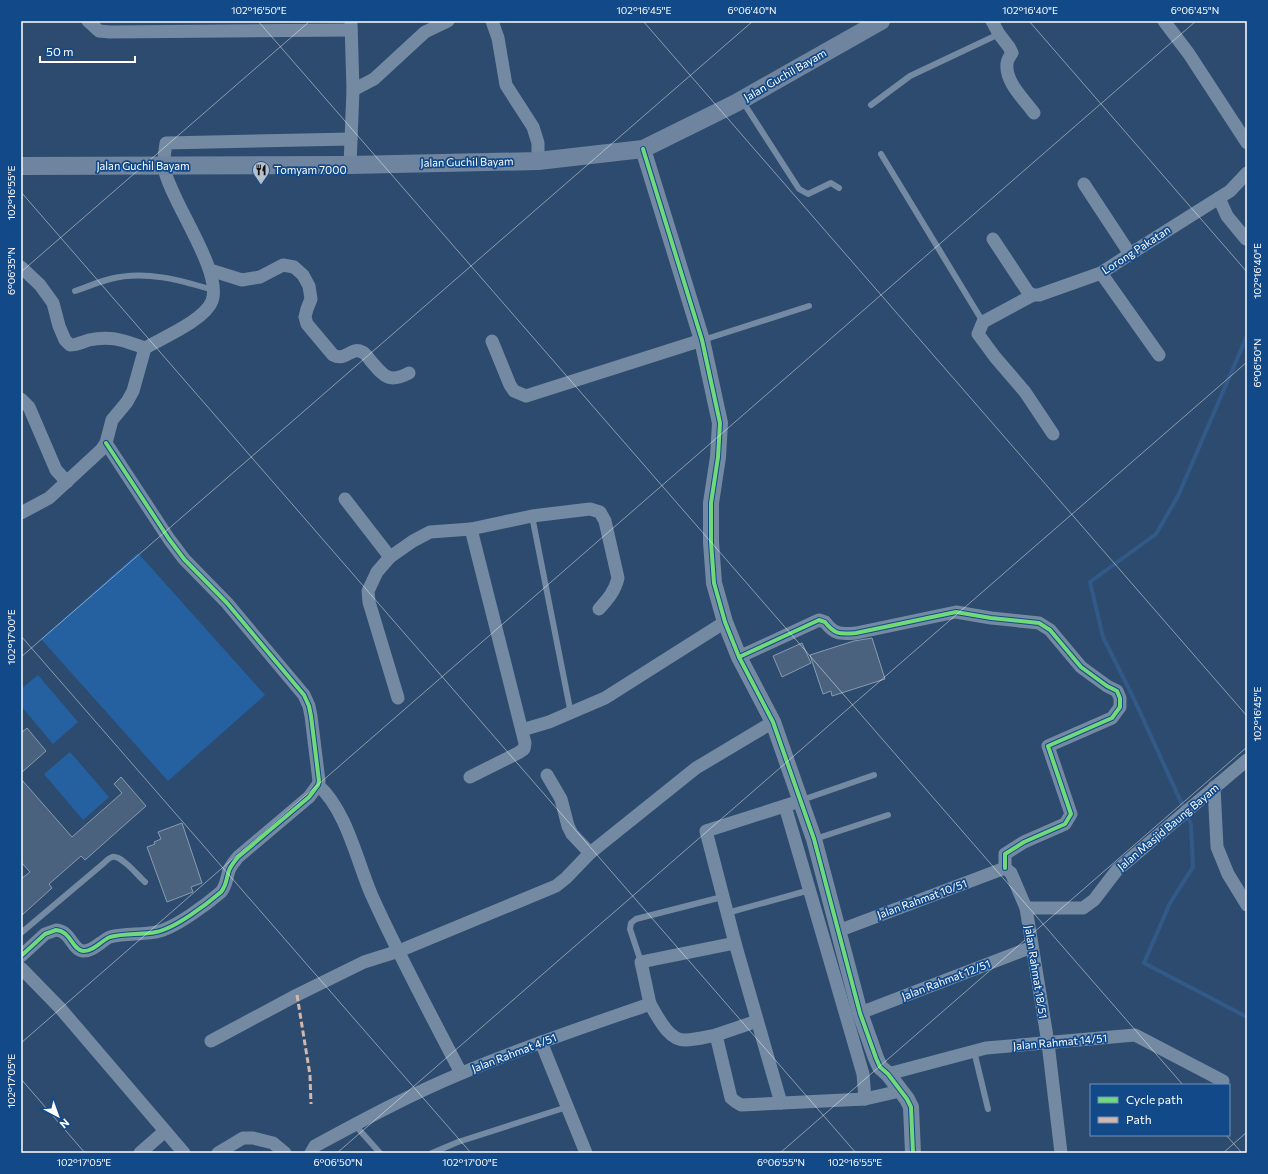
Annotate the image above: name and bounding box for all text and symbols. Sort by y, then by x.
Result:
text: 102°16'50"E [231,4,287,16]
text: 102°16'45"E [617,4,671,16]
text: 6°06'40"N [727,4,777,16]
text: 102°16'40"E [1002,4,1058,16]
text: 6°06'45"N [1171,4,1219,16]
scale bar [40,38,135,64]
text: 50 m [46,44,74,58]
street label: Jalan Guchil Bayam [741,46,829,104]
street label: Jalan Guchil Bayam [420,154,514,170]
street label: Jalan Guchil Bayam [96,159,190,173]
restaurant icon: Tomyam 7000 [251,160,271,185]
place label: Tomyam 7000 [274,163,347,176]
text: 102°16'55"E [5,166,17,220]
street label: Lorong Pakatan [1099,223,1172,277]
text: 102°16'40"E [1251,243,1263,299]
text: 6°06'35"N [5,247,17,295]
text: 6°06'50"N [1251,339,1263,387]
text: 102°17'00"E [5,609,17,665]
text: 102°16'45"E [1251,687,1263,741]
street label: Jalan Masjid Baung Bayam [1114,780,1222,874]
street label: Jalan Rahmat 10/51 [875,876,969,922]
street label: Jalan Rahmat 18/51 [1022,924,1050,1020]
street label: Jalan Rahmat 12/51 [900,957,992,1003]
street label: Jalan Rahmat 4/51 [470,1030,558,1076]
street label: Jalan Rahmat 14/51 [1012,1031,1108,1053]
text: 102°17'05"E [5,1054,17,1108]
legend [1090,1084,1230,1136]
text: Cycle path [1126,1092,1183,1106]
north arrow [38,1096,78,1136]
text: Path [1126,1112,1152,1126]
text: N [58,1116,72,1132]
text: 102°17'05"E [57,1156,111,1168]
text: 6°06'50"N [314,1156,362,1168]
text: 102°17'00"E [442,1156,498,1168]
text: 6°06'55"N [757,1156,805,1168]
text: 102°16'55"E [828,1156,882,1168]

